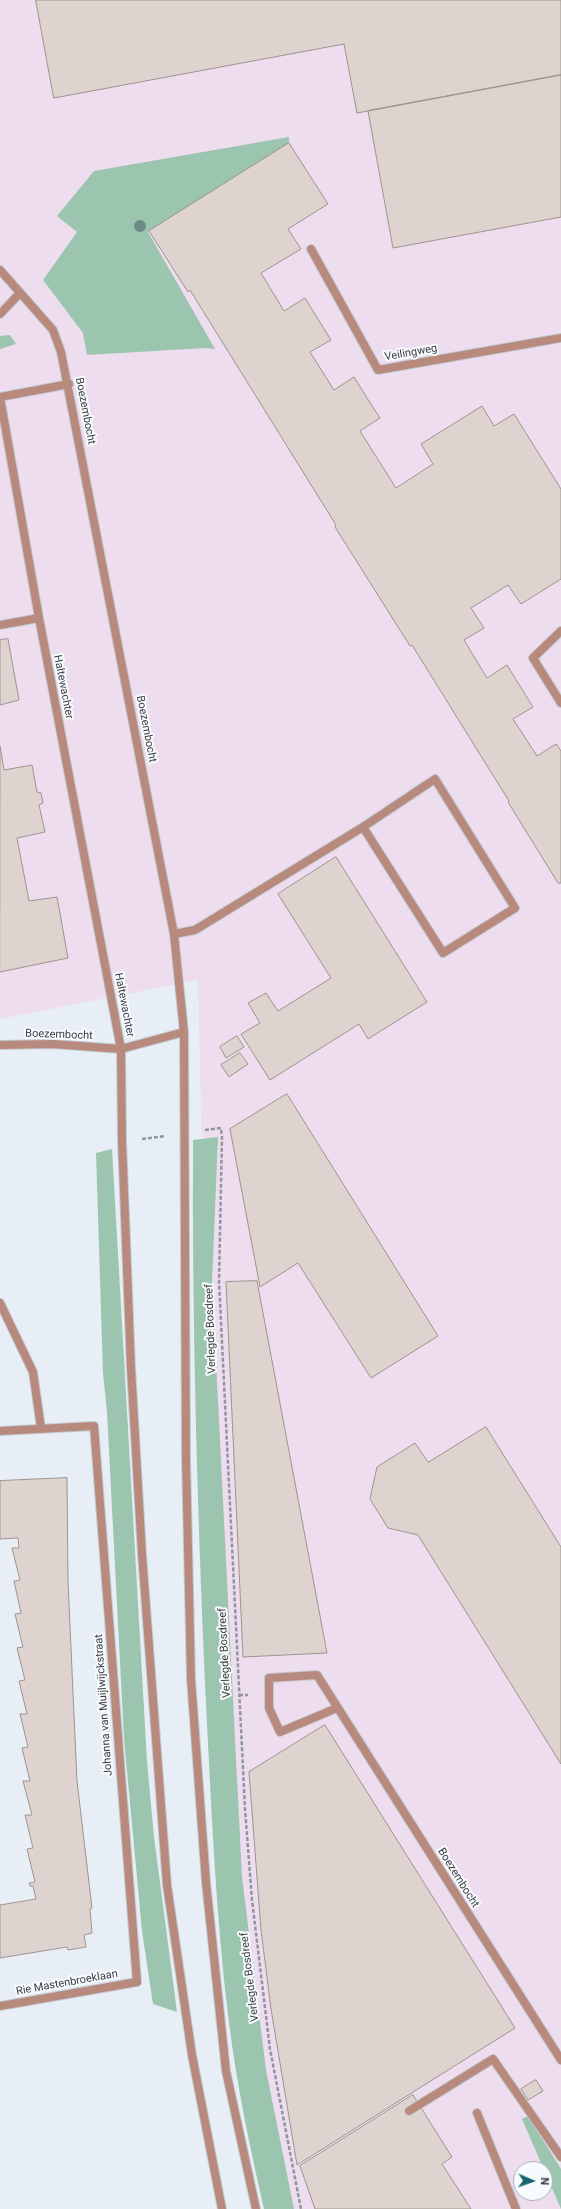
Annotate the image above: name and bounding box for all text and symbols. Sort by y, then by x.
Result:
street label: Veilingweg [384,342,438,364]
street label: Boezembocht [72,377,98,445]
street label: Haltewachter [50,654,76,720]
street label: Boezembocht [133,695,159,763]
street label: Haltewachter [111,972,137,1038]
street label: Boezembocht [25,1027,93,1043]
street label: Verlegde Bosdreef [203,1284,219,1374]
street label: Verlegde Bosdreef [216,1608,234,1698]
street label: Johanna van Muijlwijckstraat [92,1634,116,1776]
street label: Boezembocht [434,1846,482,1910]
street label: Verlegde Bosdreef [238,1932,262,2022]
street label: Rie Mastenbroeklaan [15,1968,119,1998]
north arrow [513,2161,553,2201]
text: N [538,2177,551,2186]

